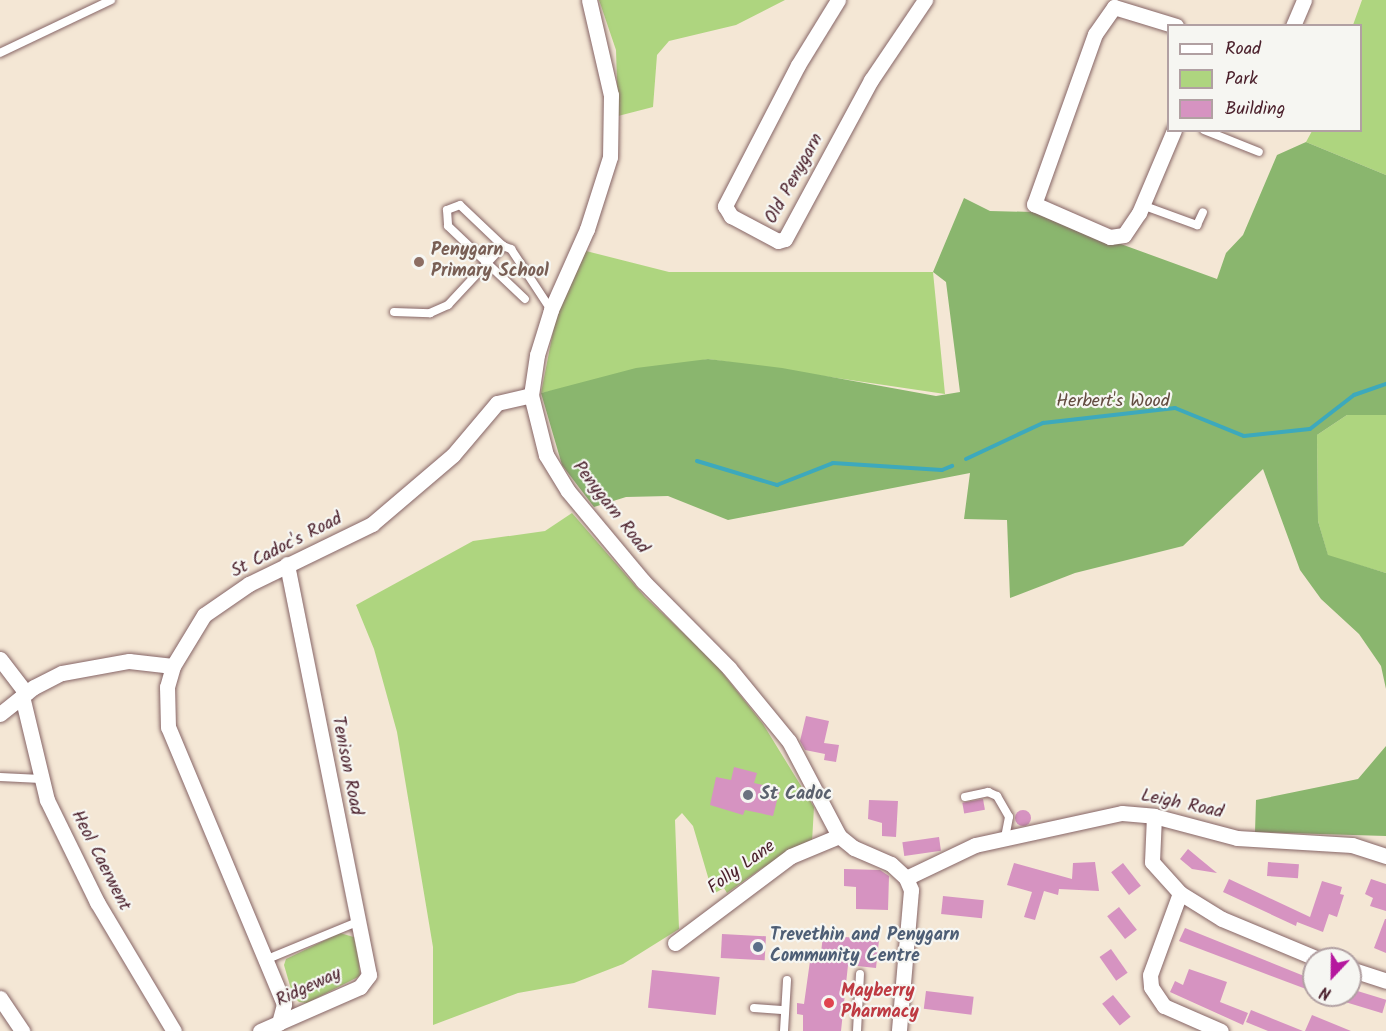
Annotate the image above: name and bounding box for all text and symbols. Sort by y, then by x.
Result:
legend [1167,24,1362,132]
text: Road [1225,35,1261,64]
text: Park [1225,65,1258,94]
text: Building [1225,95,1285,124]
street label: Old Penygarn [761,130,829,228]
place label: Penygarn Primary School [431,241,549,284]
marker: Penygarn Primary School [412,255,426,269]
park label: Herbert's Wood [1056,391,1170,413]
street label: Penygarn Road [567,457,653,559]
street label: St Cadoc's Road [228,509,346,583]
street label: Tenison Road [326,715,366,817]
place label: St Cadoc [760,784,832,806]
street label: Leigh Road [1139,786,1225,824]
marker: St Cadoc [741,788,755,802]
street label: Heol Caerwent [65,807,135,915]
street label: Folly Lane [704,836,780,900]
place label: Trevethin and Penygarn Community Centre [770,926,959,968]
marker: Trevethin and Penygarn Community Centre [751,940,765,954]
north arrow [1302,947,1362,1007]
street label: Ridgeway [273,964,345,1012]
text: N [1316,979,1335,1006]
place label: Mayberry Pharmacy [841,982,919,1024]
marker: Mayberry Pharmacy [822,996,836,1010]

